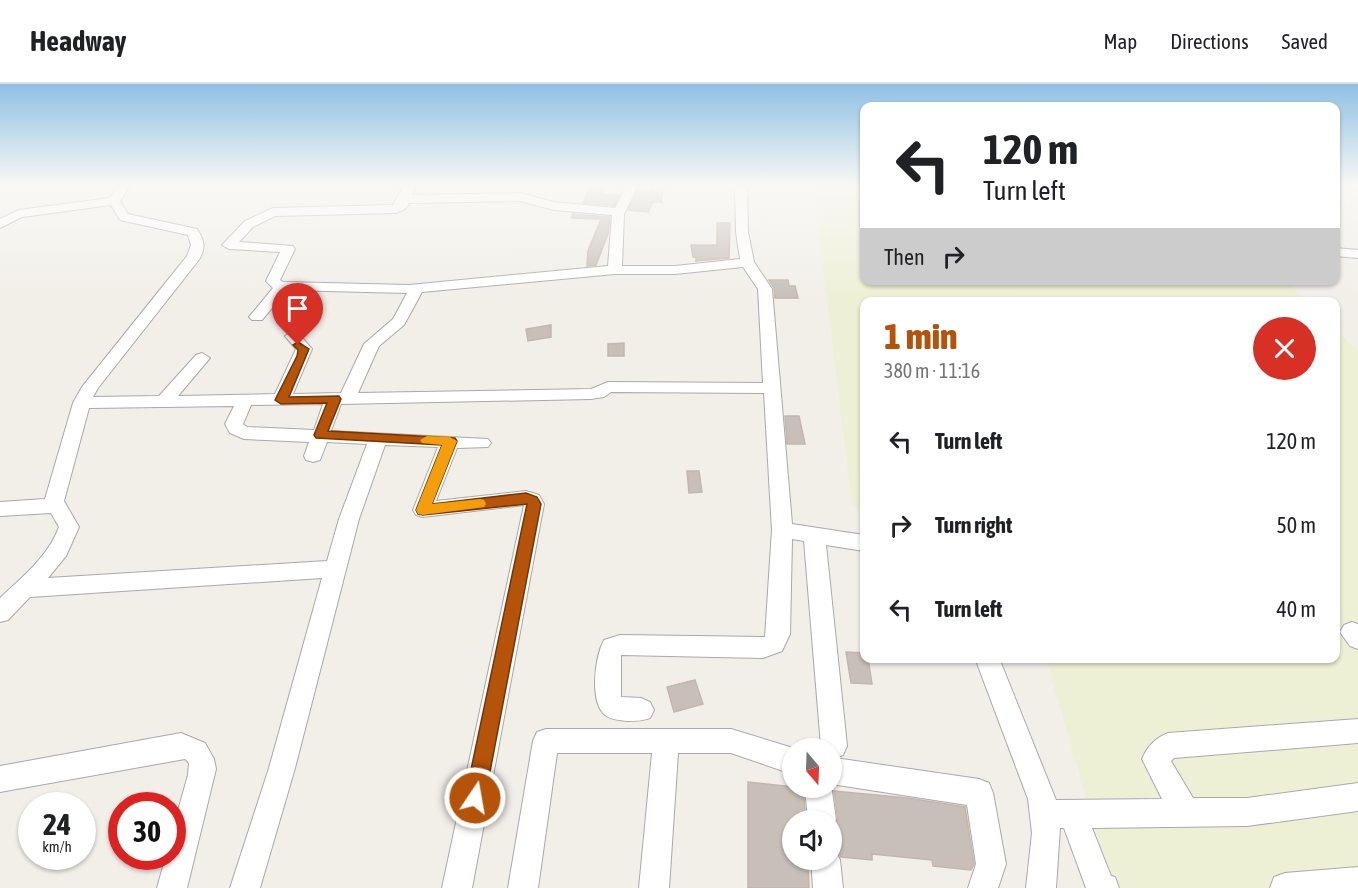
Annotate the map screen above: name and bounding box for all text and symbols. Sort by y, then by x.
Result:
text: Headway [30,25,126,57]
text: Map [1103,29,1137,53]
text: Directions [1170,29,1249,53]
text: Saved [1282,29,1328,53]
text: 120 m [983,125,1078,173]
icon: left [884,126,962,204]
text: Turn left [983,175,1066,206]
icon: right [937,240,970,273]
text: Then [884,244,925,270]
pin [272,283,323,345]
icon: arrive [281,292,314,325]
text: 1 min [884,315,958,357]
button: close [1253,317,1316,380]
text: 380 m · 11:16 [884,359,980,382]
icon: left [884,425,917,458]
text: Turn left [935,428,1002,454]
text: 120 m [1266,428,1316,454]
icon: right [884,509,917,542]
text: Turn right [935,512,1012,538]
text: 50 m [1276,512,1316,538]
icon: left [884,593,917,626]
text: Turn left [935,596,1002,622]
text: 40 m [1276,596,1316,622]
north arrow [782,738,842,798]
map controls [782,738,842,870]
position arrow [443,766,507,830]
speed limit sign: 30 [108,792,186,870]
text: 24 [43,807,71,841]
button: sound [782,810,842,870]
text: km/h [42,838,72,855]

